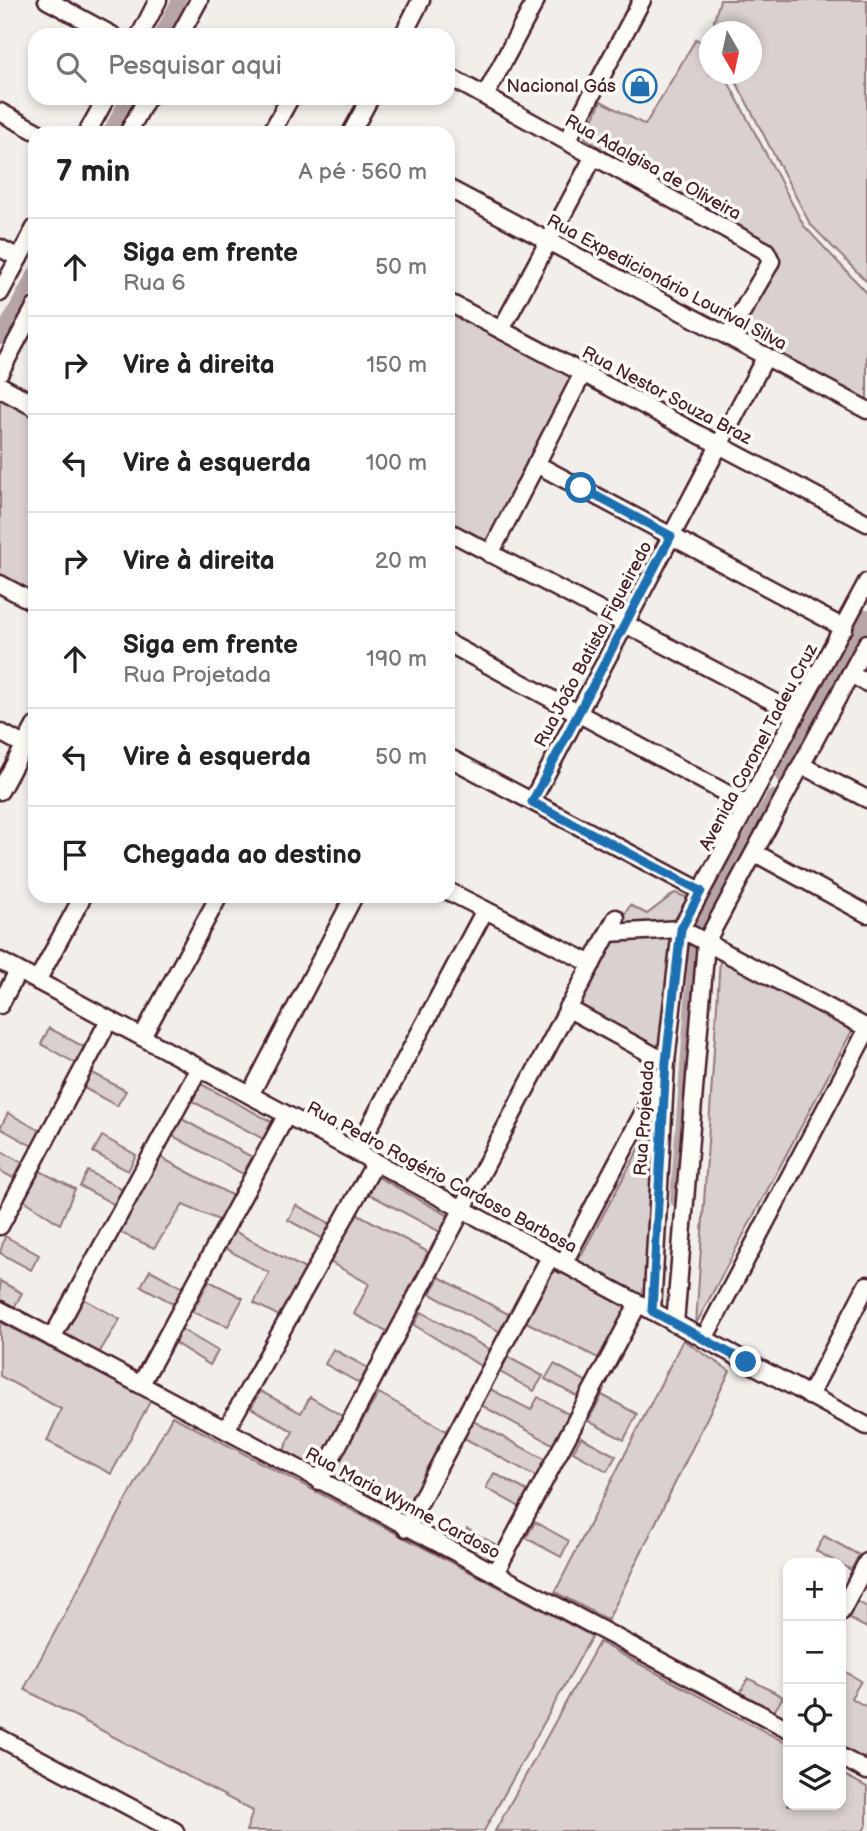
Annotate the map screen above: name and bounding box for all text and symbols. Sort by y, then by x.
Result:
north arrow [699,21,762,84]
search box [28,28,455,105]
icon: search [52,48,90,86]
text: Pesquisar aqui [108,51,282,82]
shop icon: Nacional Gás [621,67,659,105]
place label: Nacional Gás [506,76,616,97]
street label: Rua Adalgisa de Oliveira [561,110,745,225]
text: 7 min [56,154,130,190]
text: A pé · 560 m [299,158,427,186]
street label: Rua Expedicionário Lourival Silva [543,210,790,355]
text: Siga em frente [123,238,298,269]
icon: ahead [56,248,94,286]
text: 50 m [375,253,427,281]
text: Rua 6 [123,269,185,297]
street label: Rua Nestor Souza Braz [578,342,755,449]
icon: right [56,346,94,384]
text: Vire à direita [123,350,275,381]
text: 150 m [366,351,427,379]
icon: left [56,444,94,482]
text: Vire à esquerda [123,448,311,479]
text: 100 m [366,449,427,477]
route start [565,472,596,503]
street label: Rua João Batista Figueiredo [530,538,657,751]
icon: right [56,542,94,580]
text: Vire à direita [123,546,275,577]
text: 20 m [375,547,427,575]
text: Siga em frente [123,630,298,661]
icon: ahead [56,640,94,678]
street label: Avenida Coronel Tadeu Cruz [695,640,822,854]
text: 190 m [366,645,427,673]
text: Rua Projetada [123,661,271,689]
icon: left [56,738,94,776]
text: Vire à esquerda [123,742,311,773]
text: 50 m [375,743,427,771]
icon: arrive [56,836,94,874]
text: Chegada ao destino [123,840,361,871]
street label: Rua Projetada [630,1060,659,1177]
street label: Rua Pedro Rogério Cardoso Barbosa [303,1097,580,1258]
route end [730,1346,761,1377]
street label: Rua Maria Wynne Cardoso [302,1443,504,1564]
map controls [783,1558,846,1810]
button: + [783,1558,846,1621]
button: − [783,1621,846,1684]
button: locate [783,1684,846,1747]
button: layers [783,1747,846,1810]

